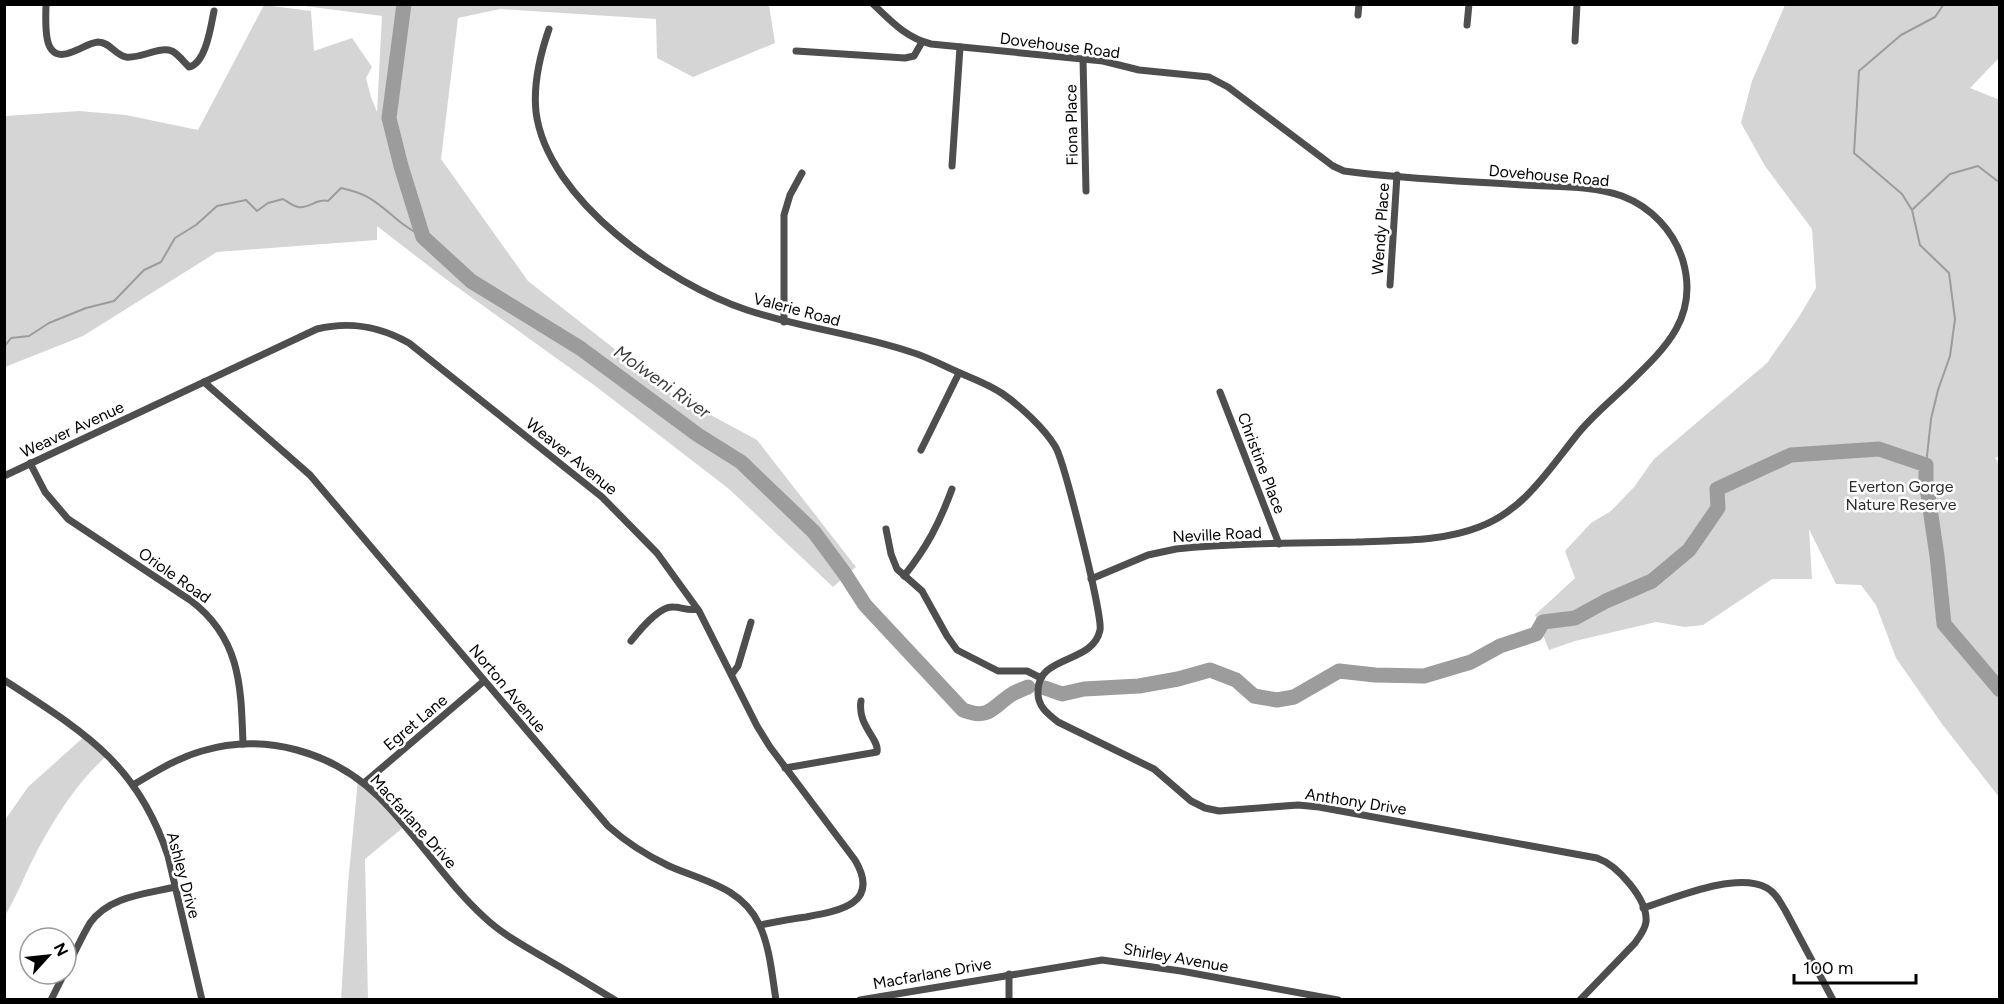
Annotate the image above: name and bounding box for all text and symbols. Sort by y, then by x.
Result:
street label: Dovehouse Road [999,29,1121,62]
street label: Fiona Place [1061,84,1082,166]
street label: Dovehouse Road [1488,161,1610,190]
street label: Wendy Place [1368,182,1393,276]
street label: Valerie Road [751,289,843,330]
water label: Molweni River [610,341,715,424]
street label: Weaver Avenue [18,397,127,462]
street label: Christine Place [1234,410,1290,517]
street label: Weaver Avenue [522,414,621,499]
park label: Everton Gorge Nature Reserve [1846,477,1957,514]
street label: Neville Road [1172,523,1262,546]
street label: Oriole Road [135,544,215,607]
street label: Norton Avenue [465,640,550,737]
street label: Egret Lane [380,690,451,754]
street label: Macfarlane Drive [366,770,461,872]
street label: Anthony Drive [1304,784,1408,819]
street label: Ashley Drive [163,830,204,921]
north arrow [18,926,78,986]
street label: Shirley Avenue [1122,939,1230,976]
text: N [50,940,72,959]
scale bar [1794,947,1916,985]
street label: Macfarlane Drive [871,954,993,993]
text: 100 m [1803,957,1853,979]

